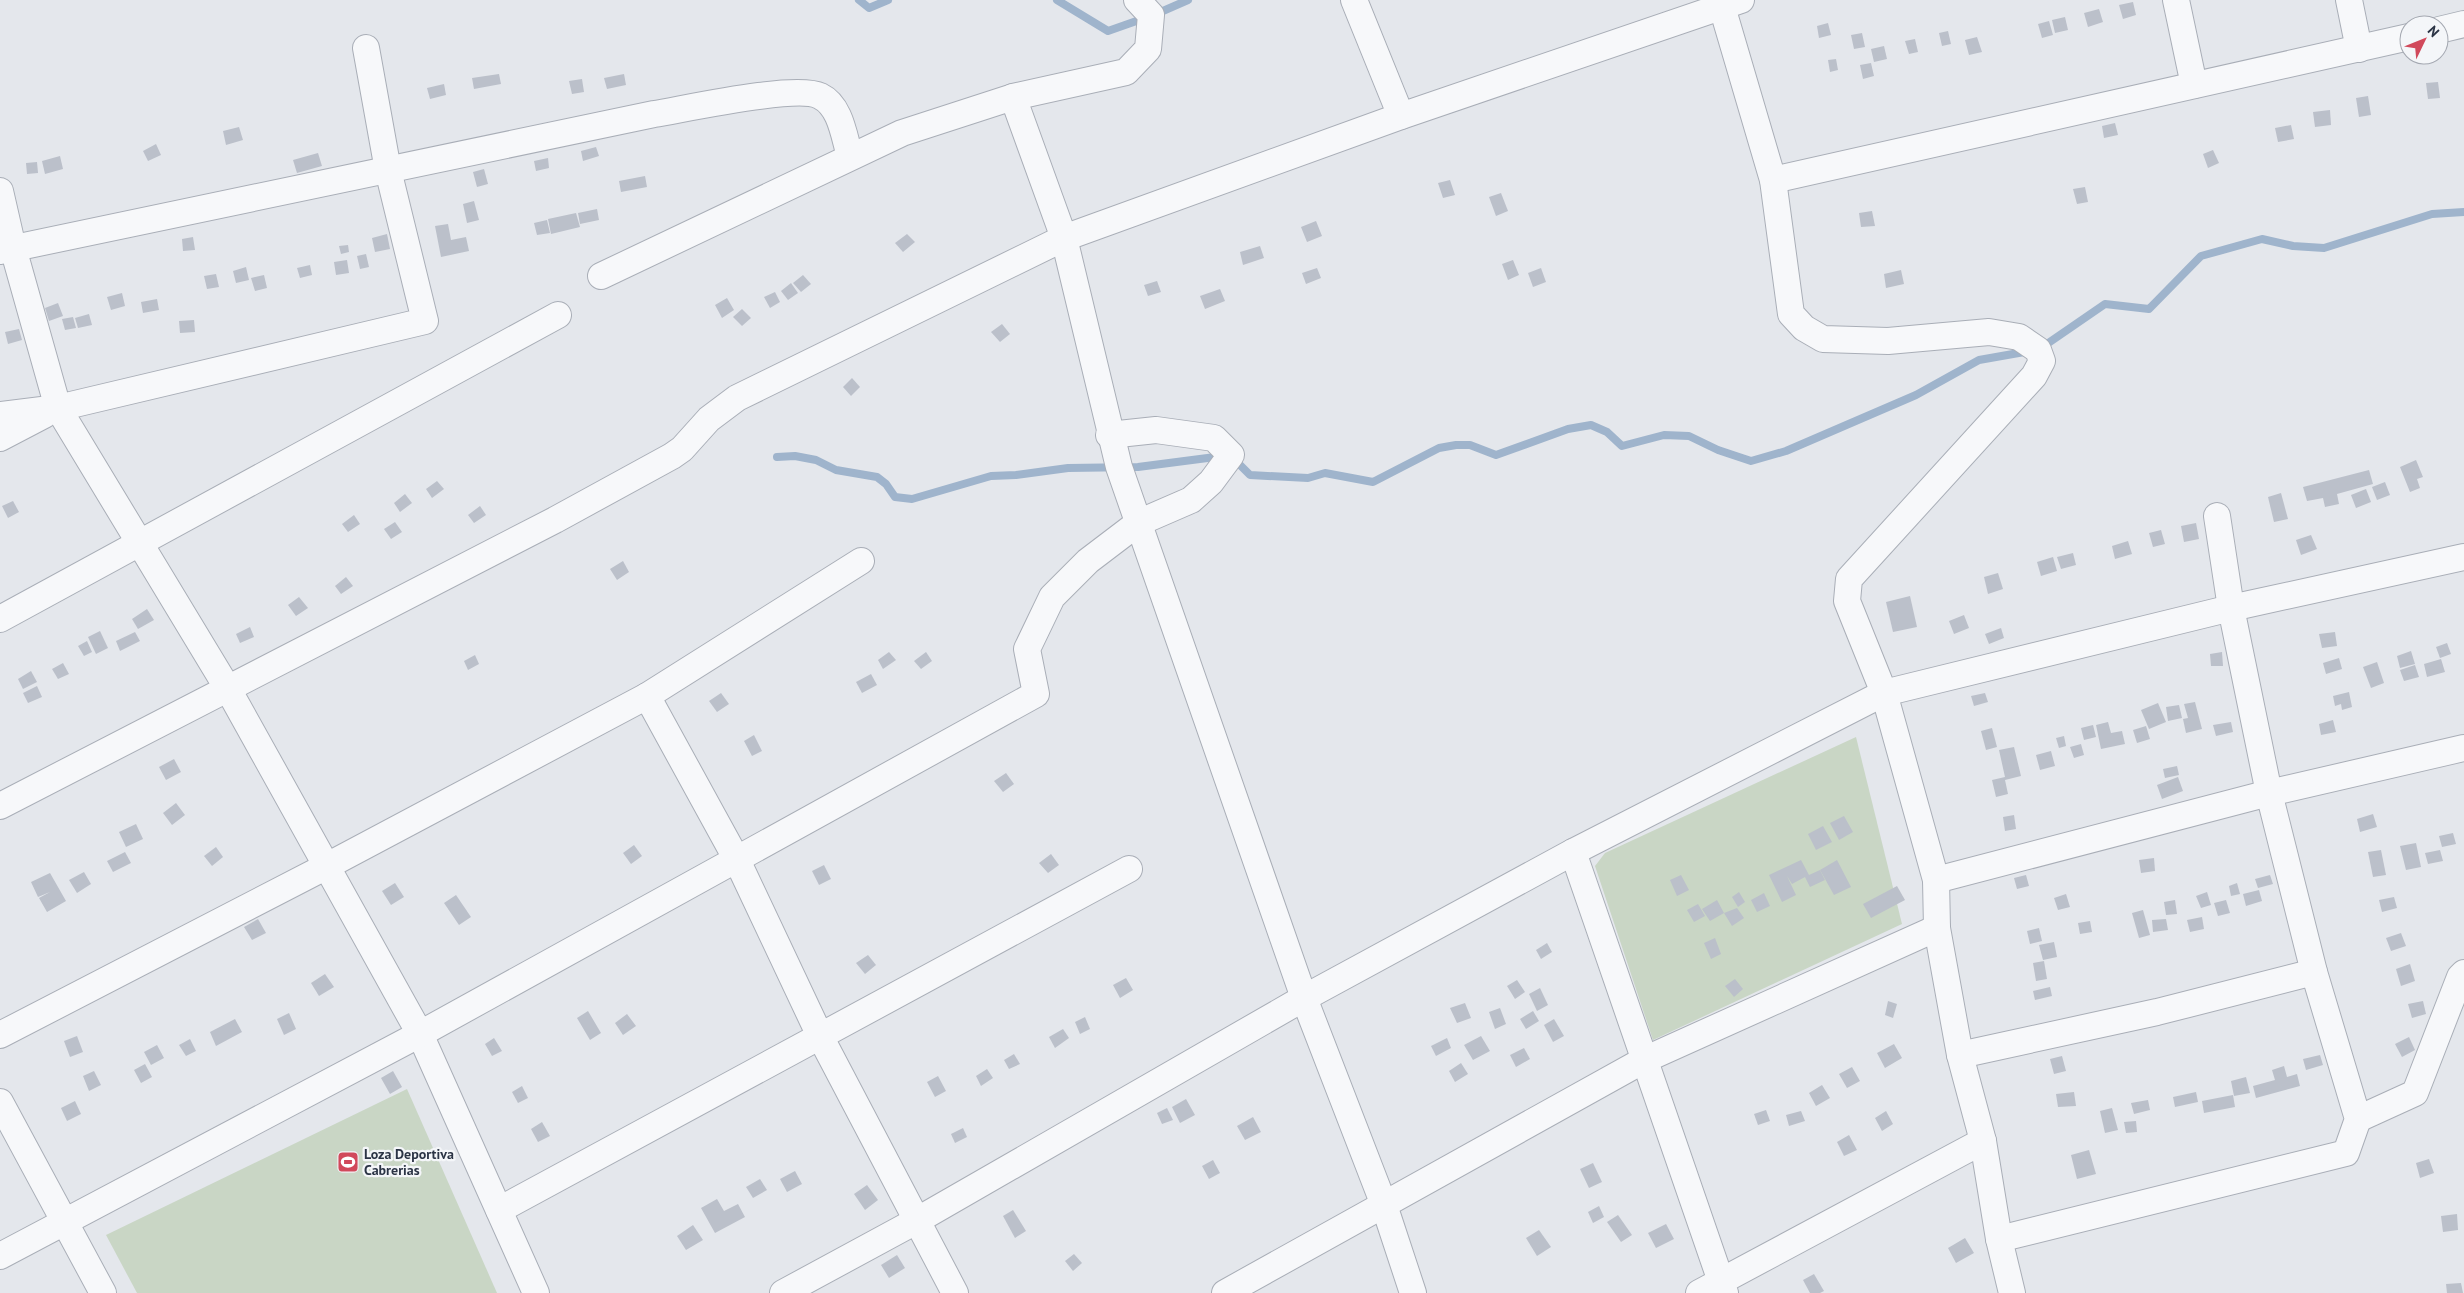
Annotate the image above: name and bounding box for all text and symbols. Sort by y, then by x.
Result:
north arrow [2399,15,2449,65]
text: N [2424,22,2443,41]
place label: Loza Deportiva Cabrerias [364,1145,454,1179]
sports icon: Loza Deportiva Cabrerias [336,1150,360,1174]

